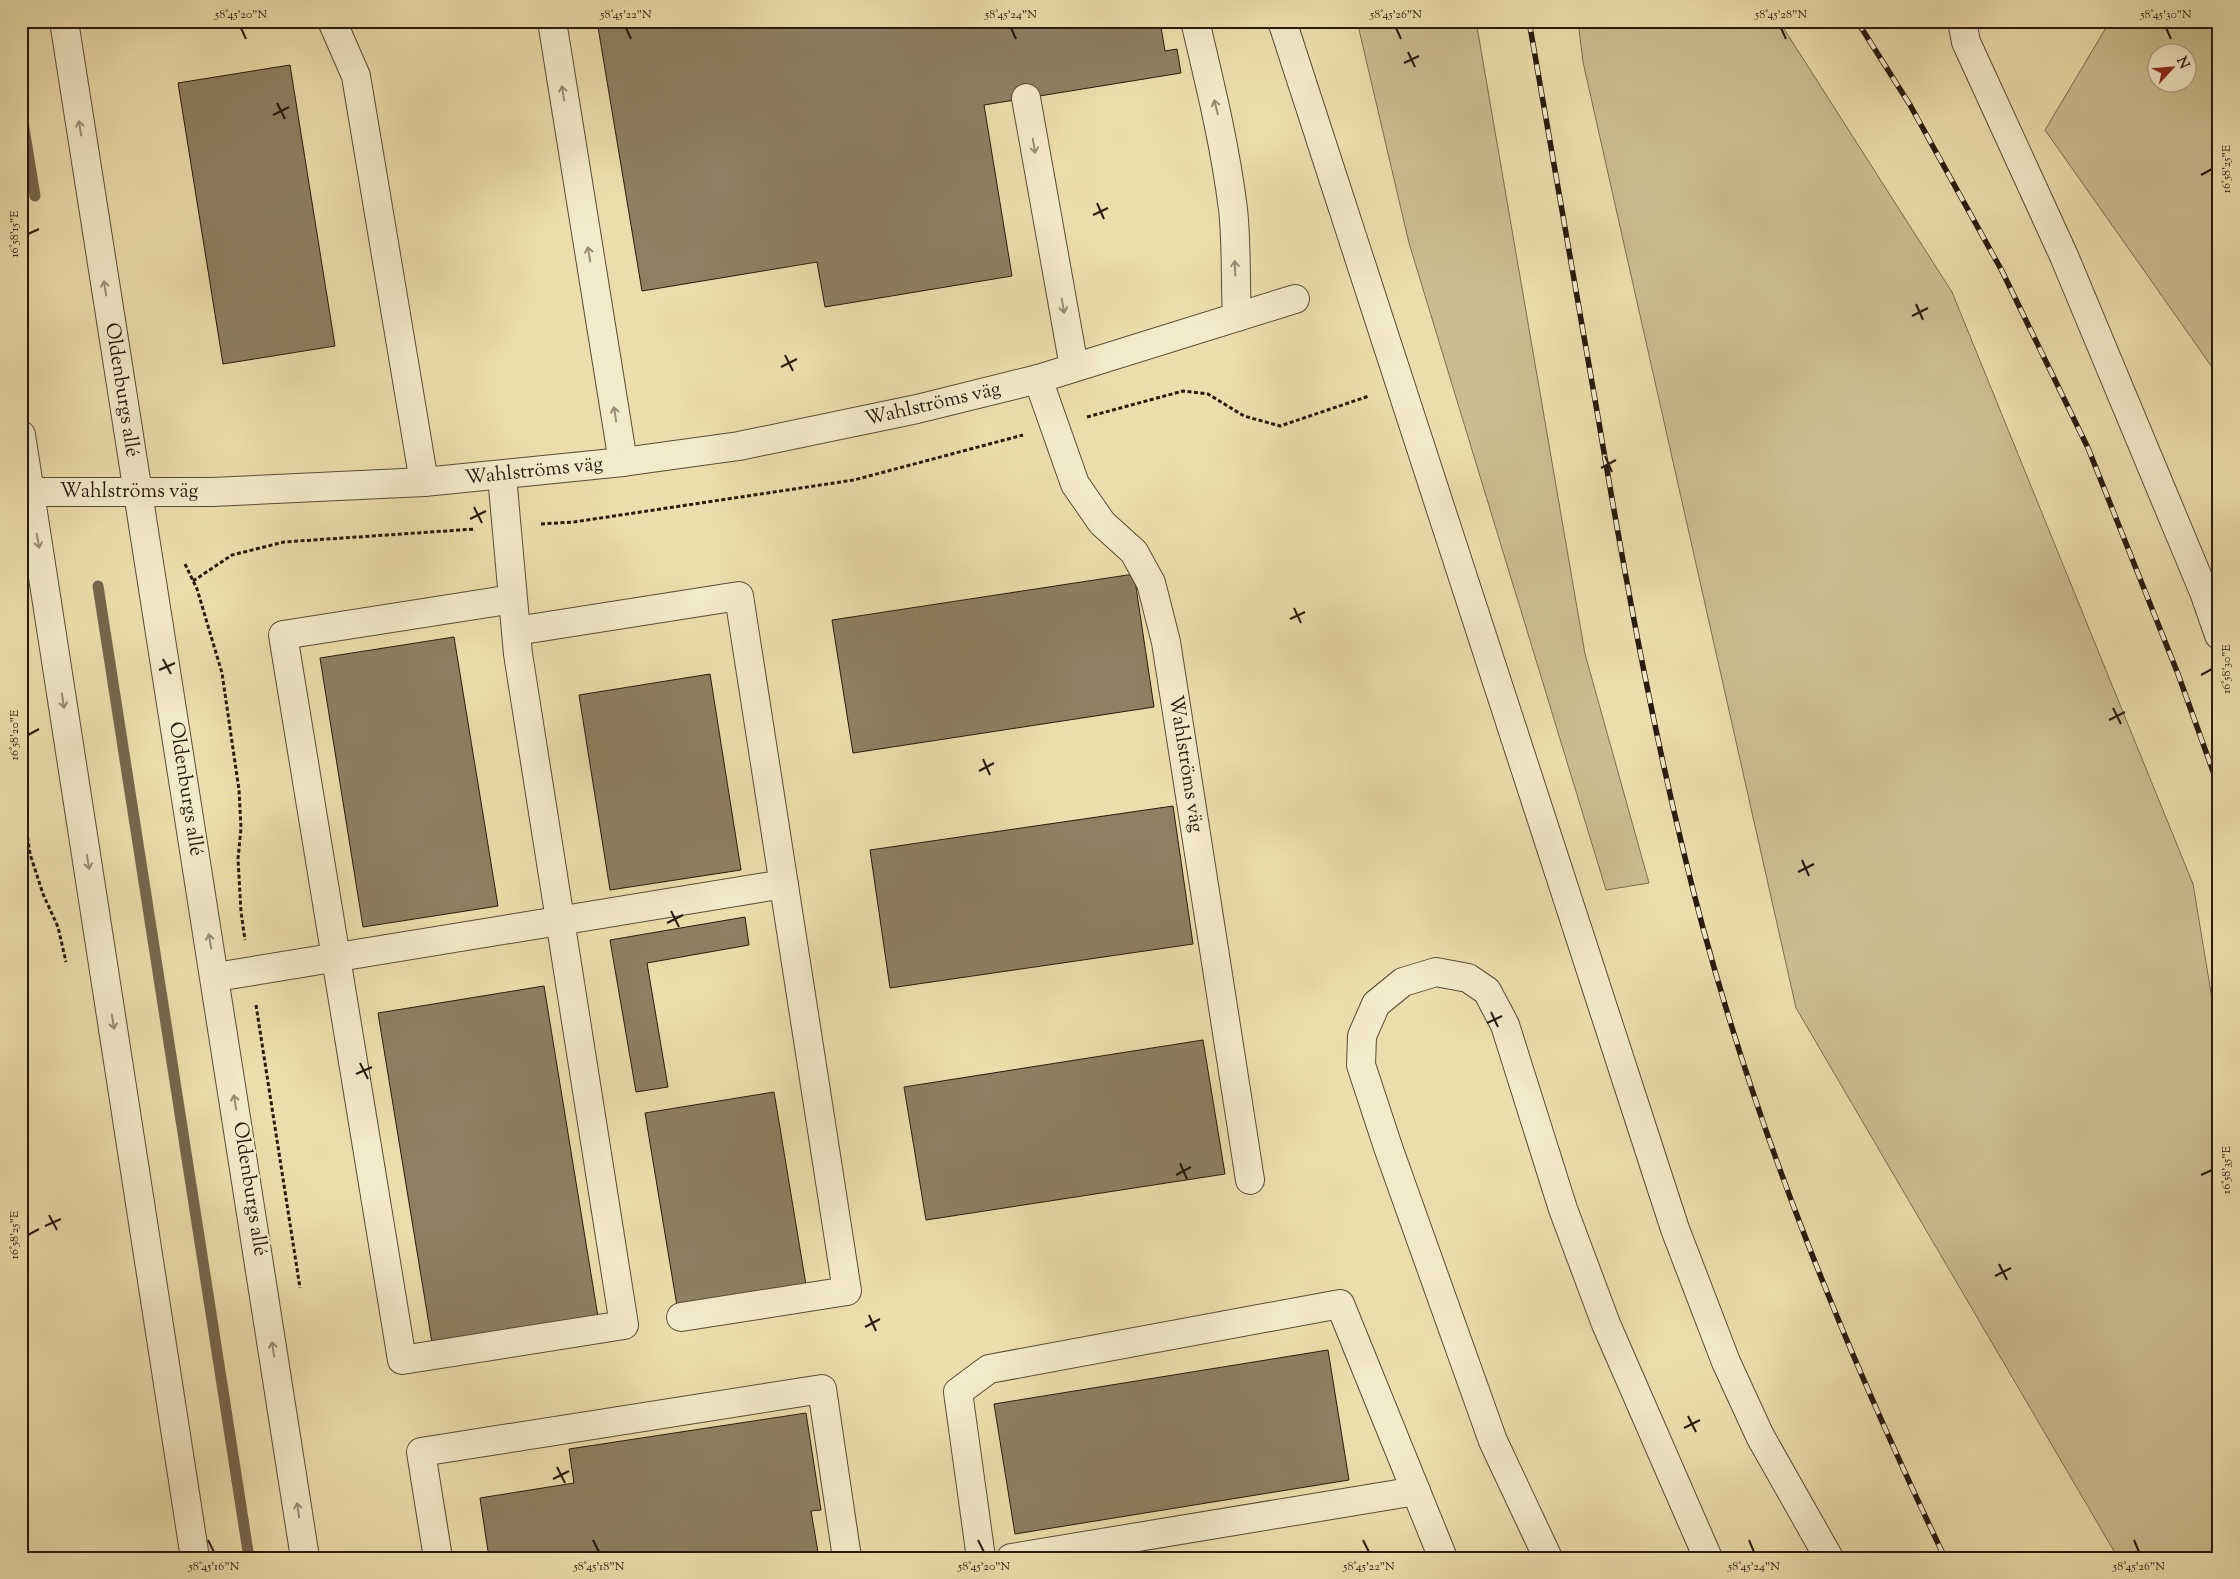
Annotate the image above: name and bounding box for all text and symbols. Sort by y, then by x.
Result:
text: 58°45'20"N [214,6,267,24]
text: 58°45'22"N [599,6,652,24]
text: 58°45'24"N [984,6,1037,24]
text: 58°45'26"N [1369,6,1422,24]
text: 58°45'28"N [1754,6,1807,24]
text: 58°45'30"N [2139,6,2192,24]
north arrow [2148,42,2198,92]
text: N [2170,54,2193,73]
one-way arrow [558,86,568,102]
one-way arrow [1211,100,1220,116]
one-way arrow [75,120,85,136]
one-way arrow [1030,138,1040,154]
text: 16°58'25"E [2218,144,2236,193]
text: 16°58'15"E [6,210,24,258]
one-way arrow [584,246,594,262]
one-way arrow [1230,260,1240,276]
one-way arrow [100,281,110,297]
one-way arrow [1059,298,1069,314]
street label: Oldenburgs allé [96,321,146,459]
street label: Wahlströms väg [862,375,1004,435]
one-way arrow [610,407,620,423]
street label: Wahlströms väg [464,450,605,494]
street label: Wahlströms väg [60,478,199,507]
one-way arrow [34,532,44,548]
text: 16°58'30"E [2218,643,2236,694]
one-way arrow [59,693,69,709]
street label: Wahlströms väg [1160,693,1210,835]
text: 16°58'20"E [6,709,24,760]
street label: Oldenburgs allé [160,720,210,858]
one-way arrow [83,853,93,869]
one-way arrow [205,934,215,950]
one-way arrow [108,1014,118,1030]
one-way arrow [230,1094,240,1110]
street label: Oldenburgs allé [224,1120,274,1258]
text: 16°58'35"E [2218,1145,2236,1194]
text: 16°58'25"E [6,1210,24,1259]
one-way arrow [268,1341,278,1357]
one-way arrow [293,1502,303,1518]
text: 58°45'16"N [188,1558,240,1576]
text: 58°45'18"N [573,1558,625,1576]
text: 58°45'20"N [957,1558,1010,1576]
text: 58°45'22"N [1342,1558,1395,1576]
text: 58°45'24"N [1727,1558,1780,1576]
text: 58°45'26"N [2112,1558,2165,1576]

